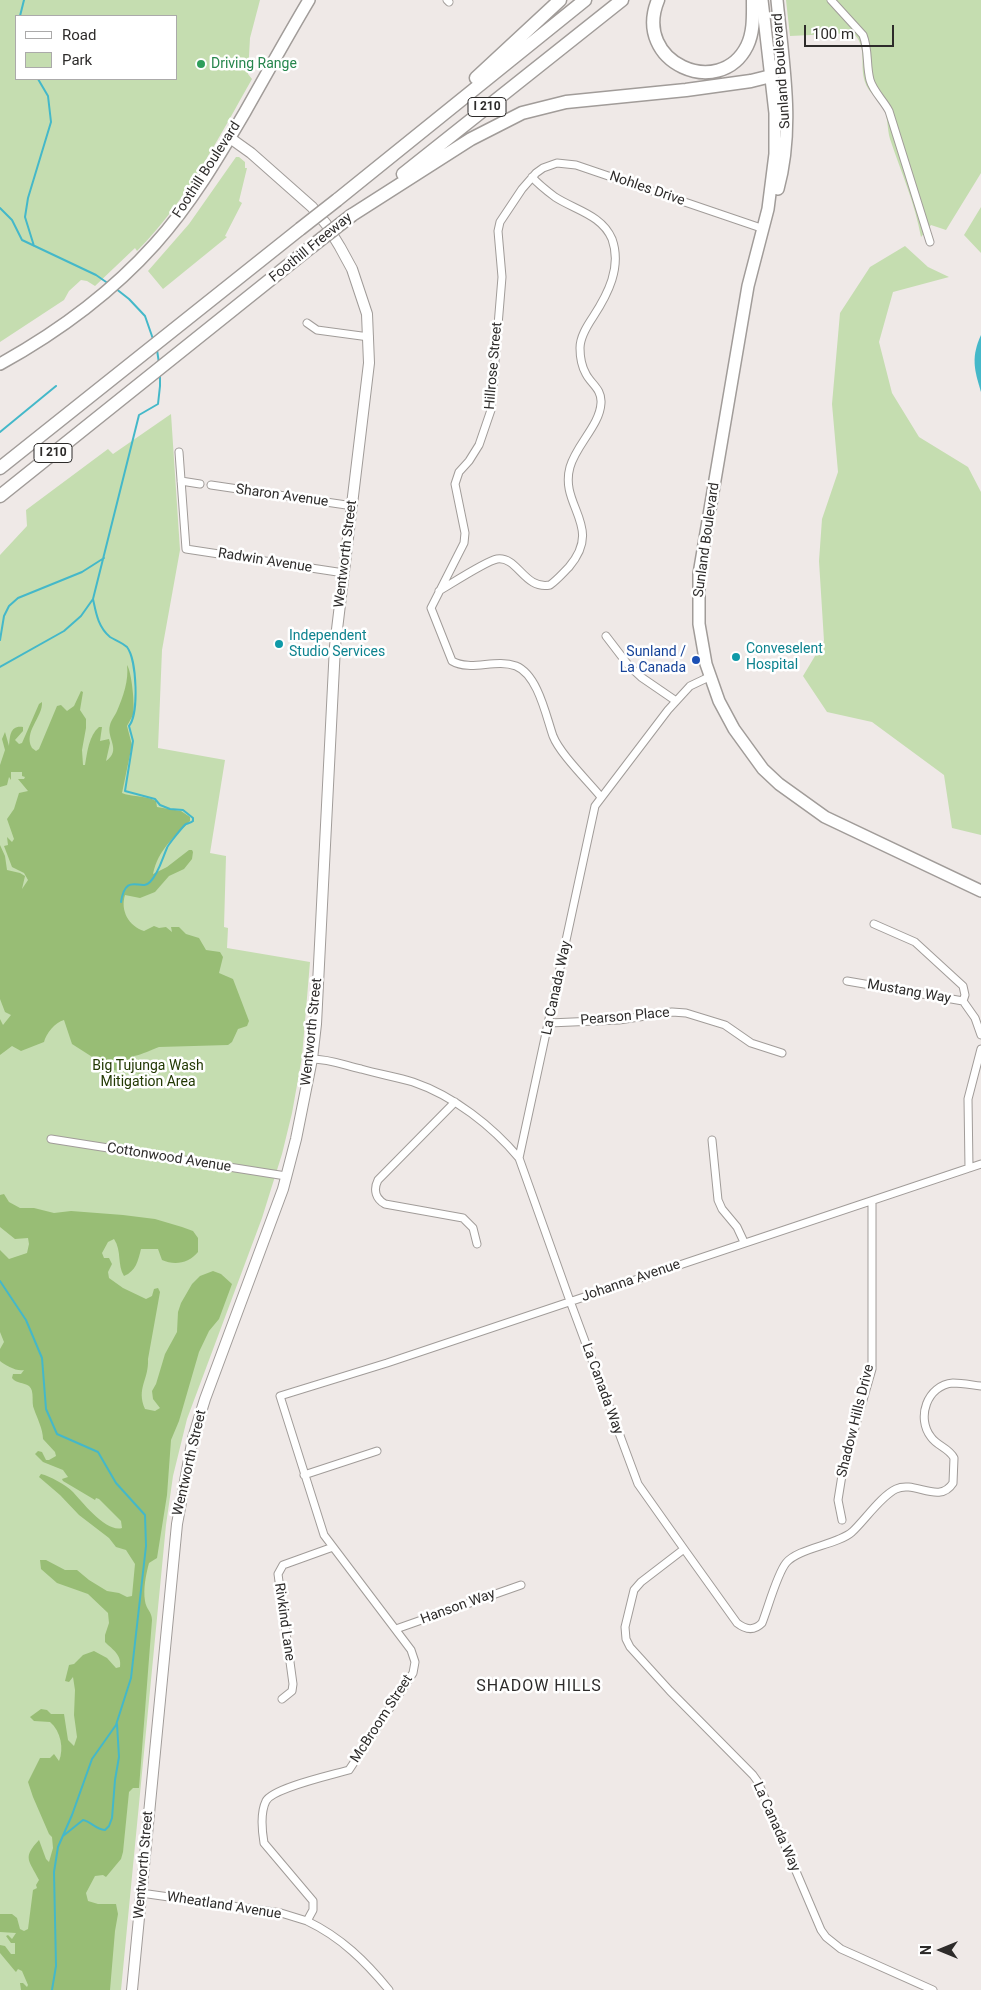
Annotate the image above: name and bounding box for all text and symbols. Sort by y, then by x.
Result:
street label: Sunland Boulevard [770,13,794,129]
legend [15,15,178,80]
scale bar [806,15,896,47]
text: 100 m [812,25,854,43]
text: Road [62,26,96,44]
text: Park [62,51,92,69]
place label: Driving Range [211,56,297,72]
marker: Driving Range [195,58,207,70]
road number: I 210 [468,98,506,116]
street label: Foothill Boulevard [170,119,244,221]
street label: Nohles Drive [607,168,687,210]
street label: Foothill Freeway [266,210,356,286]
street label: Hillrose Street [482,322,506,410]
road number: I 210 [34,443,72,462]
street label: Sharon Avenue [235,481,329,511]
street label: Sunland Boulevard [691,481,723,599]
street label: Wentworth Street [331,499,361,609]
street label: Radwin Avenue [217,545,313,577]
place label: Independent Studio Services [289,628,385,660]
marker: Independent Studio Services [273,638,285,650]
place label: Conveselent Hospital [746,641,823,674]
place label: Sunland / La Canada [620,644,686,676]
marker: Conveselent Hospital [730,651,742,663]
marker: Sunland / La Canada [690,654,702,666]
street label: La Canada Way [539,939,575,1037]
street label: Mustang Way [866,976,952,1008]
street label: Wentworth Street [298,977,326,1087]
street label: Pearson Place [580,1005,670,1029]
park label: Big Tujunga Wash Mitigation Area [92,1058,204,1090]
street label: Cottonwood Avenue [106,1140,232,1176]
street label: Johanna Avenue [579,1256,683,1306]
street label: La Canada Way [578,1341,626,1437]
street label: Shadow Hills Drive [834,1363,878,1479]
street label: Wentworth Street [170,1408,210,1518]
street label: Rivkind Lane [270,1582,298,1662]
street label: Hanson Way [418,1586,498,1628]
street label: McBroom Street [347,1672,417,1766]
district label: SHADOW HILLS [475,1677,603,1697]
street label: La Canada Way [749,1780,803,1874]
street label: Wentworth Street [131,1810,157,1920]
street label: Wheatland Avenue [166,1889,282,1923]
north arrow [916,1925,966,1975]
text: N [918,1945,934,1955]

